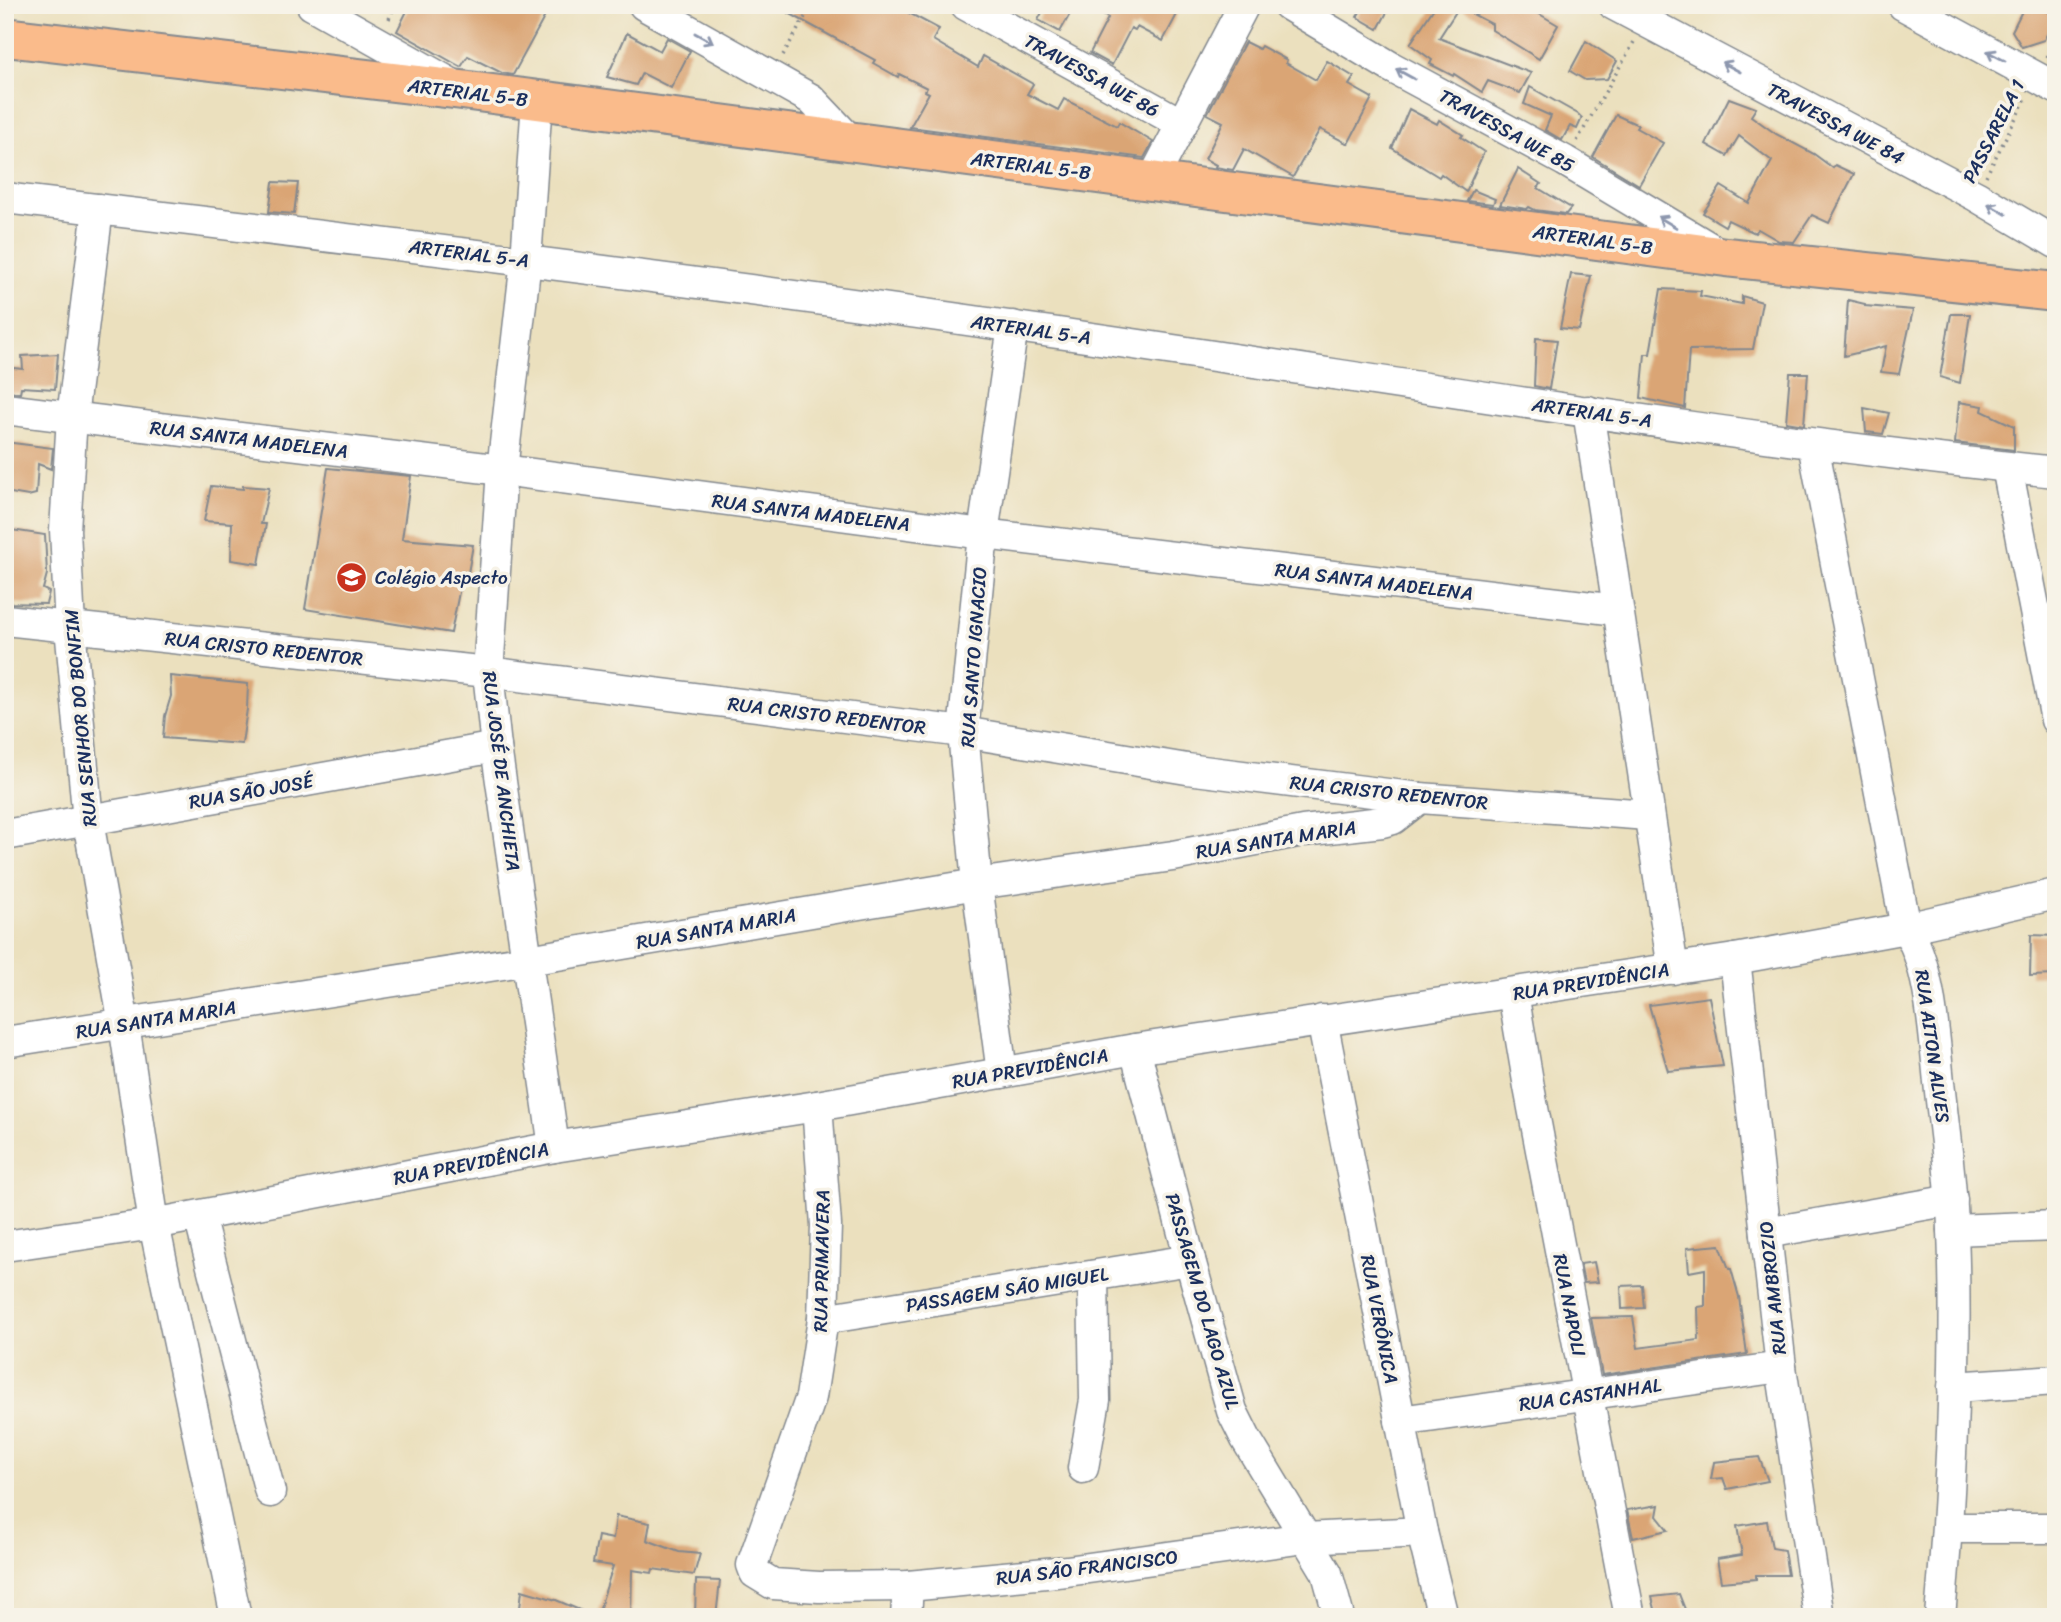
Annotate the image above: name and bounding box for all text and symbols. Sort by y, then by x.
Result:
street label: TRAVESSA WE 86 [1018,25,1166,126]
one-way arrow [693,32,714,45]
one-way arrow [1986,48,2006,62]
one-way arrow [1721,60,1742,74]
one-way arrow [1395,67,1416,81]
street label: ARTERIAL 5-B [405,69,530,116]
street label: TRAVESSA WE 84 [1761,73,1911,174]
street label: PASSARELA 1 [1953,73,2034,189]
street label: TRAVESSA WE 85 [1433,79,1581,182]
street label: ARTERIAL 5-B [968,142,1093,189]
one-way arrow [1987,201,2007,215]
street label: ARTERIAL 5-B [1530,215,1655,264]
one-way arrow [1658,215,1678,229]
street label: ARTERIAL 5-A [406,230,531,277]
street label: ARTERIAL 5-A [968,305,1093,354]
street label: ARTERIAL 5-A [1529,388,1654,437]
street label: RUA SANTA MADELENA [148,411,350,468]
street label: RUA SANTA MADELENA [710,484,912,541]
street label: RUA SANTA MADELENA [1273,553,1475,610]
school or university icon: Colégio Aspecto [335,560,369,594]
place label: Colégio Aspecto [375,561,508,594]
street label: RUA SANTO IGNACIO [951,566,996,748]
street label: RUA SENHOR DO BONFIM [55,607,106,828]
street label: RUA CRISTO REDENTOR [163,622,365,675]
street label: RUA JOSÉ DE ANCHIETA [473,669,530,873]
street label: RUA CRISTO REDENTOR [726,687,928,744]
street label: RUA SÃO JOSÉ [186,764,317,819]
street label: RUA CRISTO REDENTOR [1288,766,1490,819]
street label: RUA SANTA MARIA [1193,811,1359,868]
street label: RUA SANTA MARIA [633,898,799,959]
street label: RUA PREVIDÊNCIA [1511,953,1671,1010]
street label: RUA AITON ALVES [1905,967,1960,1125]
street label: RUA SANTA MARIA [73,991,239,1048]
street label: RUA PREVIDÊNCIA [950,1039,1111,1098]
street label: RUA PREVIDÊNCIA [391,1132,552,1195]
street label: PASSAGEM DO LAGO AZUL [1156,1189,1249,1413]
street label: RUA PRIMAVERA [804,1190,839,1332]
street label: RUA AMBROZIO [1749,1219,1796,1356]
street label: RUA NAPOLI [1543,1251,1596,1359]
street label: RUA VERÔNICA [1351,1252,1408,1386]
street label: PASSAGEM SÃO MIGUEL [903,1257,1111,1322]
street label: RUA CASTANHAL [1517,1368,1664,1421]
street label: RUA SÃO FRANCISCO [994,1540,1180,1595]

